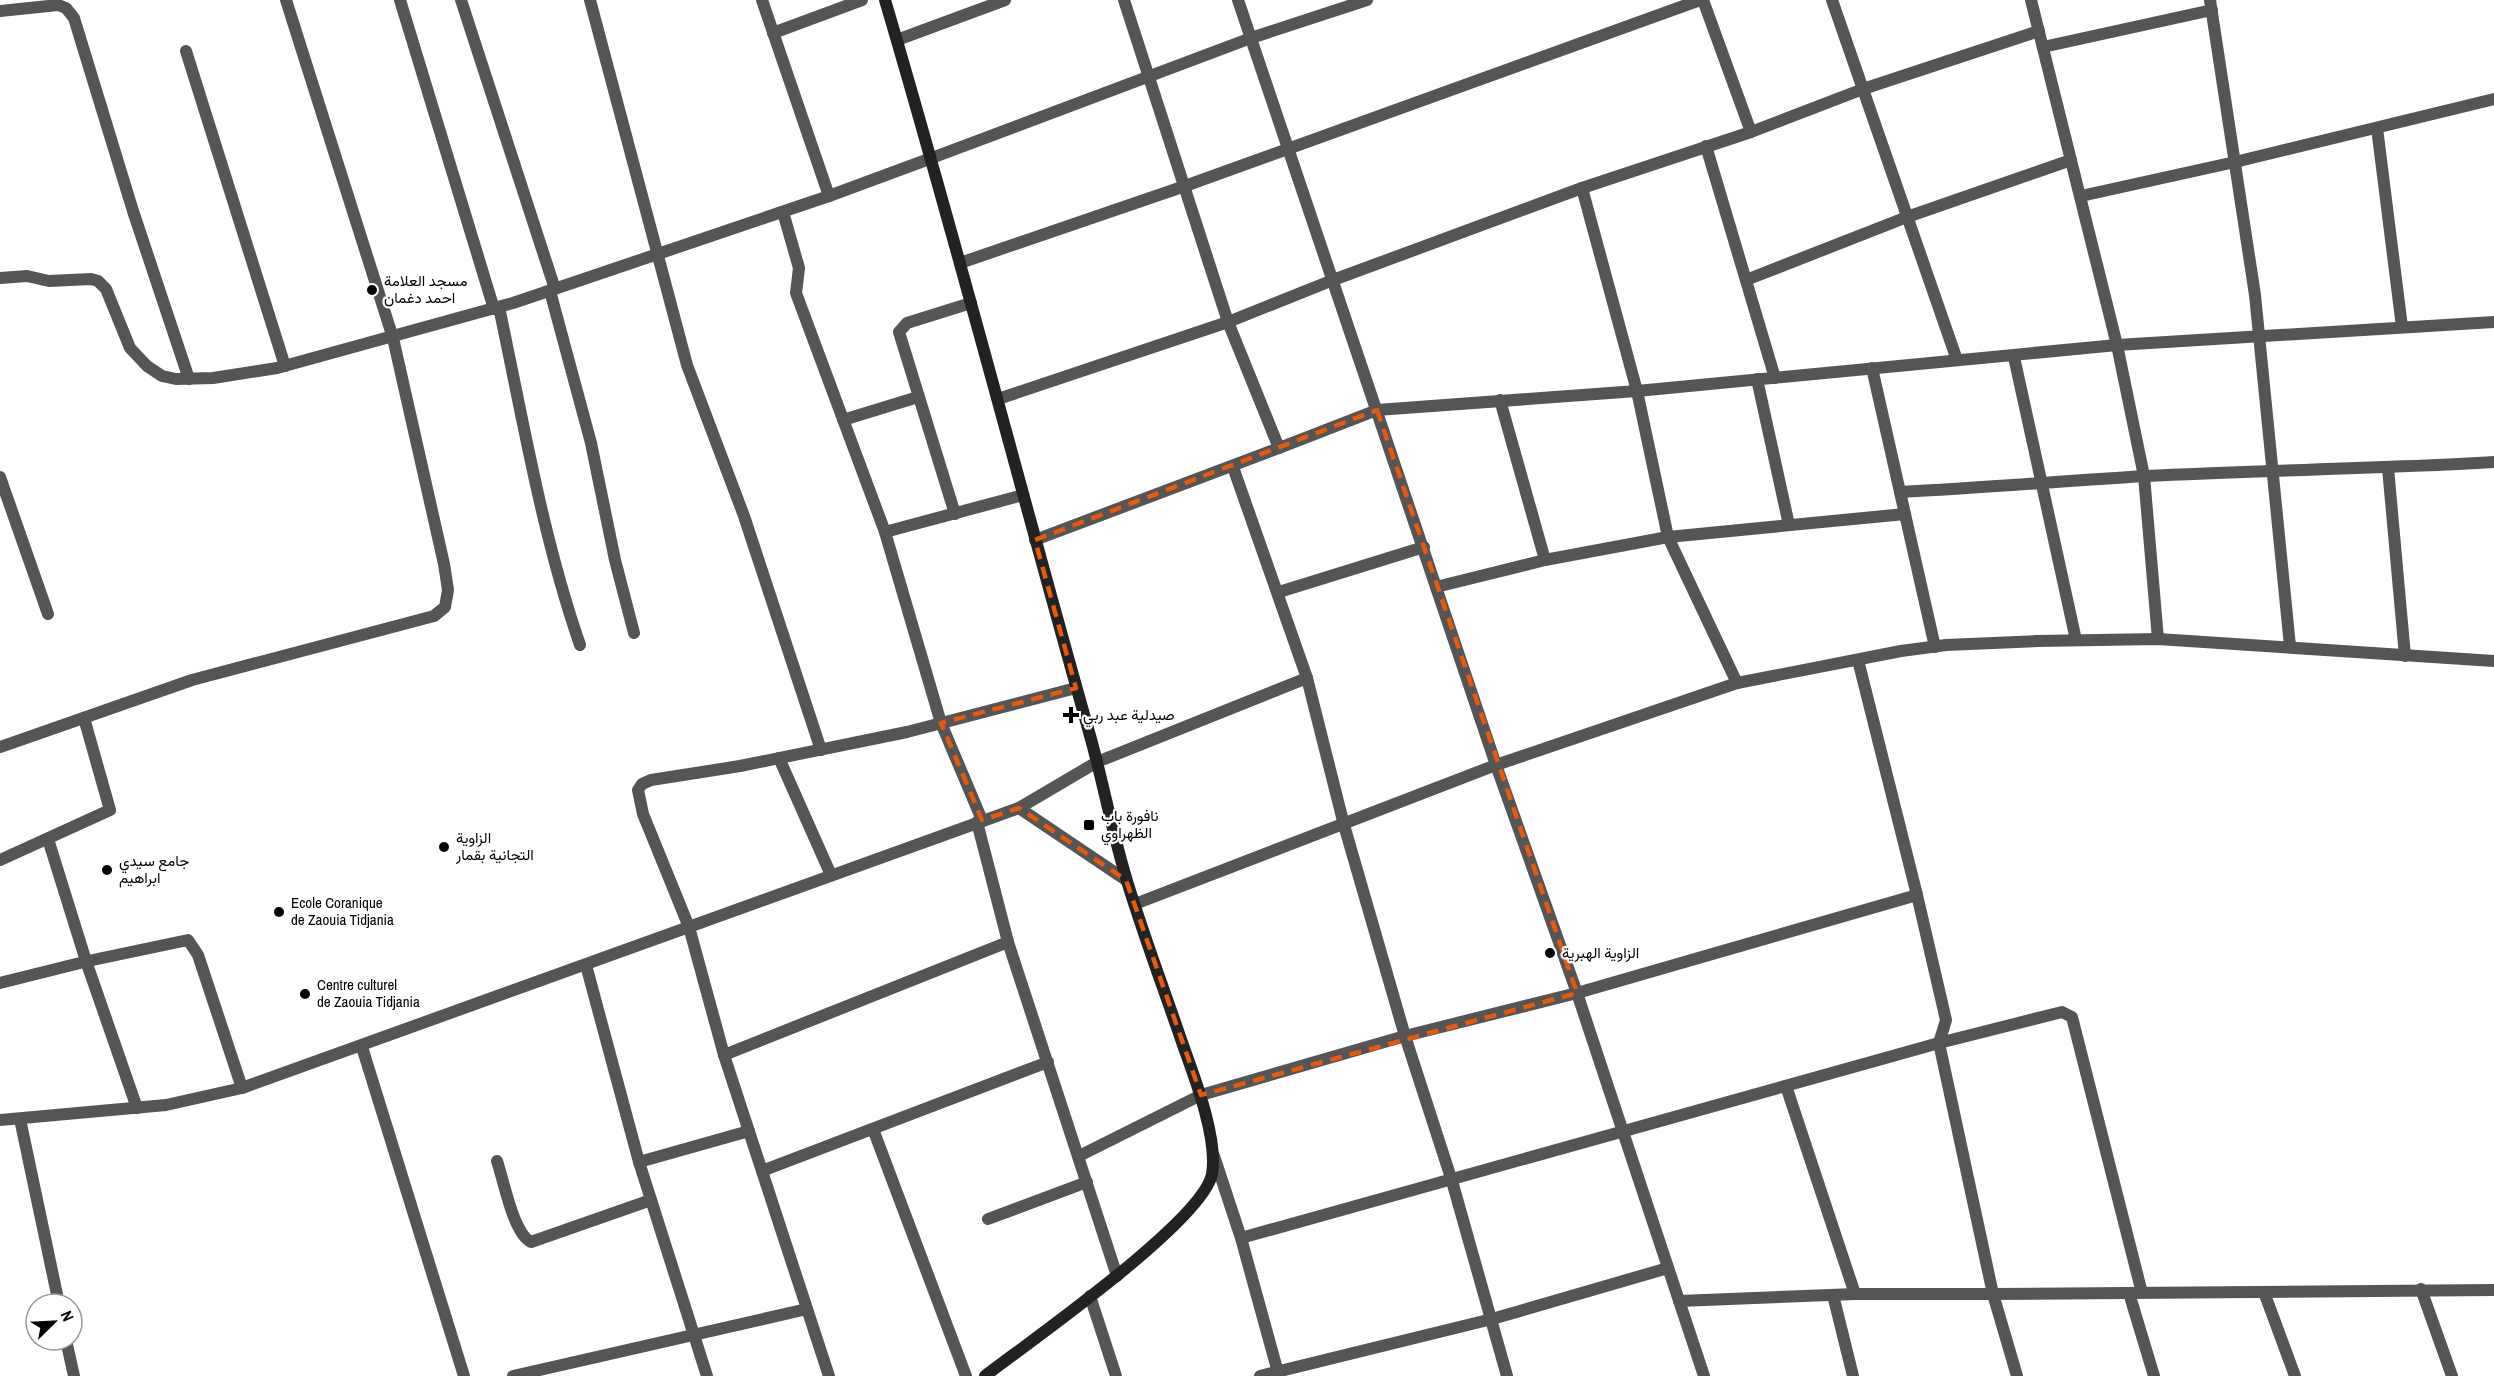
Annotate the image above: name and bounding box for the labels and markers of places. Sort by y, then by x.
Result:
place label: مسجد العلامة احمد دغمان [384,270,467,308]
marker: مسجد العلامة احمد دغمان [365,283,379,297]
place label: صيدلية عبد ربي [1083,704,1175,728]
marker: صيدلية عبد ربي [1064,708,1078,722]
place label: نافورة باب الظهراوي [1101,805,1159,846]
marker: نافورة باب الظهراوي [1082,818,1096,832]
place label: الزاوية التجانية بقمار [455,827,534,865]
marker: الزاوية التجانية بقمار [437,840,451,854]
place label: جامع سيدي ابراهيم [119,850,189,888]
marker: جامع سيدي ابراهيم [100,863,114,877]
place label: Ecole Coranique de Zaouia Tidjania [291,892,394,930]
marker: Ecole Coranique de Zaouia Tidjania [272,905,286,919]
place label: الزاوية الهبرية [1562,942,1639,963]
marker: الزاوية الهبرية [1543,946,1557,960]
place label: Centre culturel de Zaouia Tidjania [317,974,420,1012]
marker: Centre culturel de Zaouia Tidjania [298,987,312,1001]

